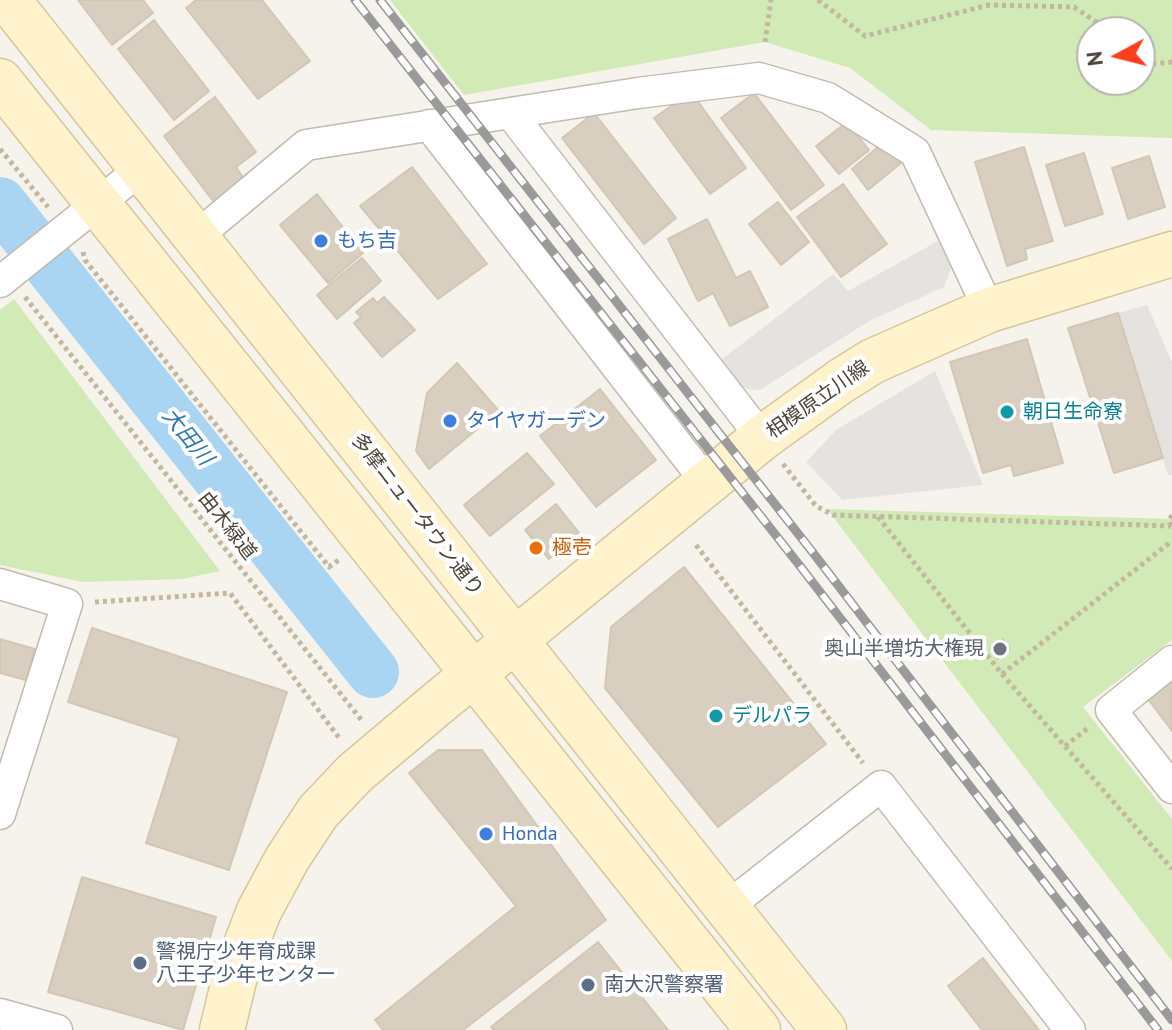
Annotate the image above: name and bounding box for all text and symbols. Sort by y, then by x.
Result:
north arrow [1076,16,1156,96]
text: N [1079,50,1109,68]
place label: もち吉 [337,229,397,253]
marker: もち吉 [312,232,330,250]
street label: 相模原立川線 [762,356,874,444]
place label: 朝日生命寮 [1023,400,1123,424]
water label: 大田川 [156,403,218,471]
marker: 朝日生命寮 [998,403,1016,421]
place label: タイヤガーデン [466,409,606,433]
marker: タイヤガーデン [441,412,459,430]
street label: 多摩ニュータウン通り [346,429,488,601]
street label: 由木緑道 [193,487,261,565]
place label: 極壱 [552,536,592,560]
marker: 極壱 [527,539,545,557]
place label: 奥山半増坊大権現 [824,637,984,661]
marker: 奥山半増坊大権現 [991,640,1009,658]
place label: デルパラ [732,704,812,728]
marker: デルパラ [707,707,725,725]
place label: Honda [502,822,558,846]
marker: Honda [477,825,495,843]
place label: 警視庁少年育成課 八王子少年センター [156,940,336,987]
marker: 警視庁少年育成課 八王子少年センター [131,954,149,972]
place label: 南大沢警察署 [604,973,724,997]
marker: 南大沢警察署 [579,976,597,994]

